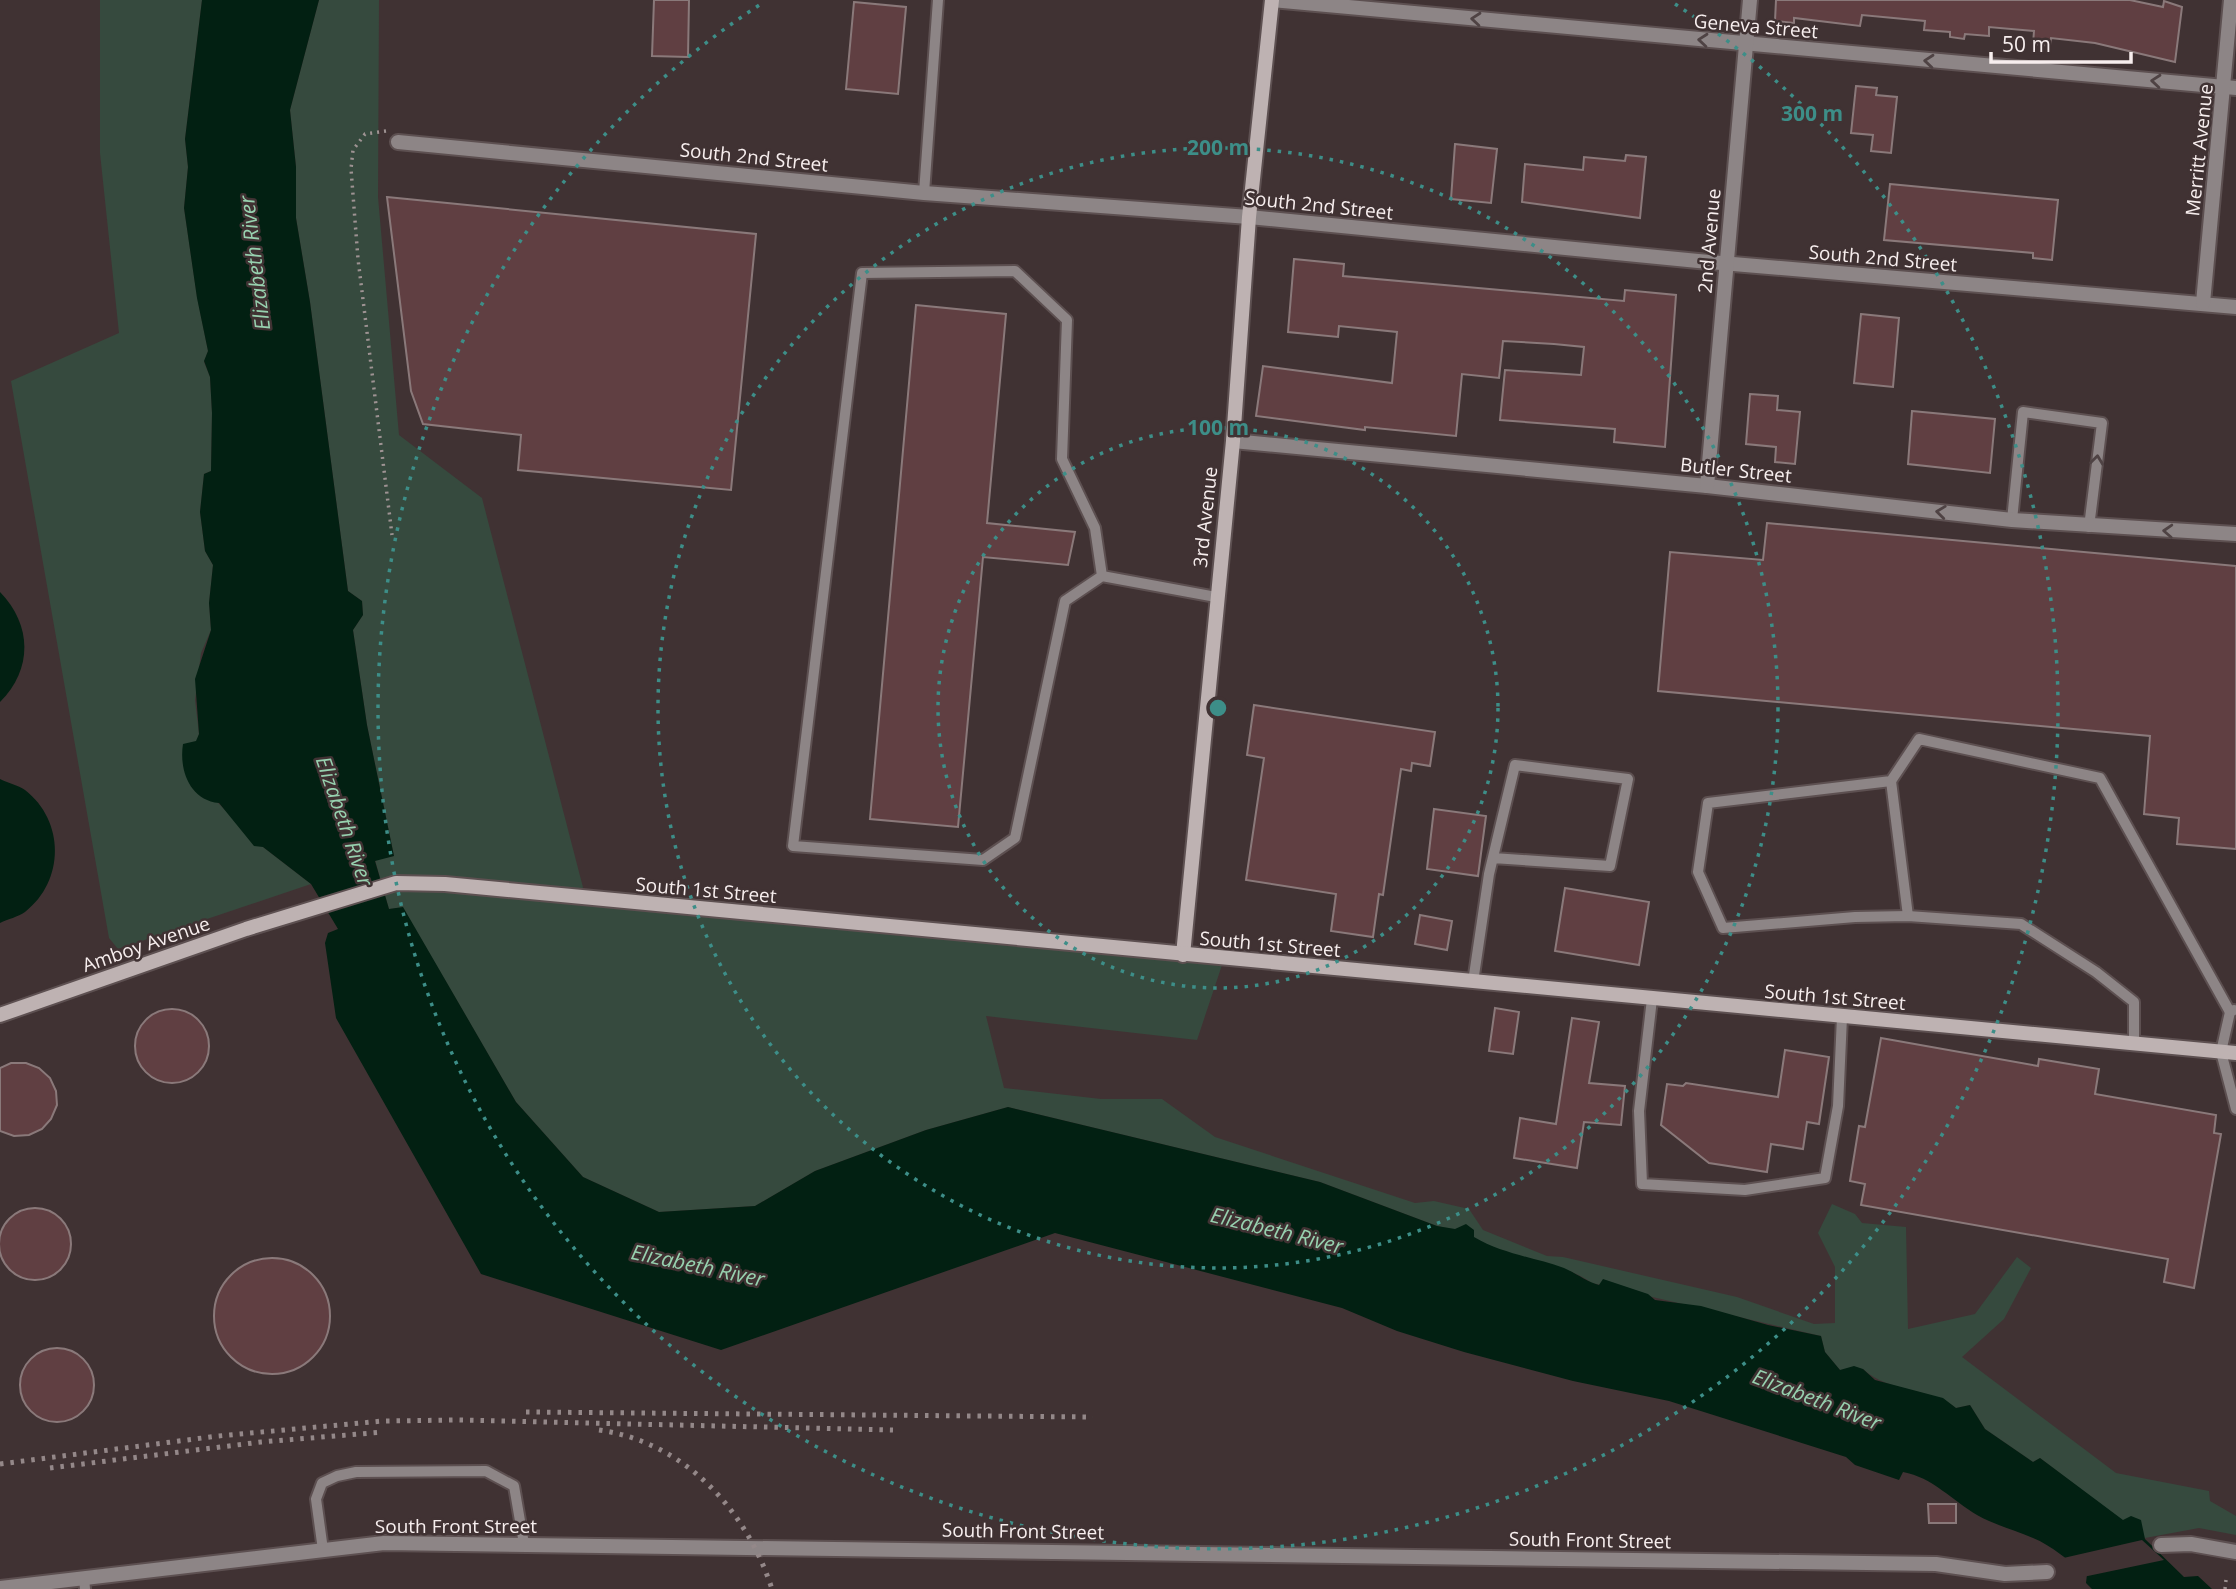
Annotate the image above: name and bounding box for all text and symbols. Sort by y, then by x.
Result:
street label: Geneva Street [1693,8,1820,44]
one-way arrow [1470,12,1481,27]
scale bar [1991,21,2131,65]
text: 50 m [2002,30,2051,58]
one-way arrow [1697,33,1708,48]
one-way arrow [1923,54,1934,69]
one-way arrow [2150,74,2161,89]
street label: Merritt Avenue [2179,83,2219,217]
text: 300 m [1781,99,1843,127]
text: 200 m [1187,133,1249,161]
street label: South 2nd Street [679,136,830,178]
street label: South 2nd Street [1244,184,1395,226]
street label: 2nd Avenue [1691,187,1727,295]
water label: Elizabeth River [232,193,276,332]
street label: South 2nd Street [1808,239,1959,277]
text: 100 m [1187,413,1249,441]
street label: Butler Street [1679,451,1793,489]
one-way arrow [2090,454,2105,466]
street label: 3rd Avenue [1187,465,1223,569]
one-way arrow [1935,505,1947,520]
one-way arrow [2162,524,2173,539]
centre of rings [1206,696,1230,720]
water label: Elizabeth River [310,752,381,890]
street label: South 1st Street [634,871,778,909]
street label: Amboy Avenue [79,910,213,978]
street label: South 1st Street [1198,925,1342,963]
street label: South 1st Street [1763,978,1907,1016]
water label: Elizabeth River [1208,1200,1347,1260]
water label: Elizabeth River [629,1237,768,1293]
water label: Elizabeth River [1749,1362,1886,1437]
street label: South Front Street [375,1513,537,1539]
street label: South Front Street [942,1517,1105,1545]
street label: South Front Street [1509,1526,1672,1554]

